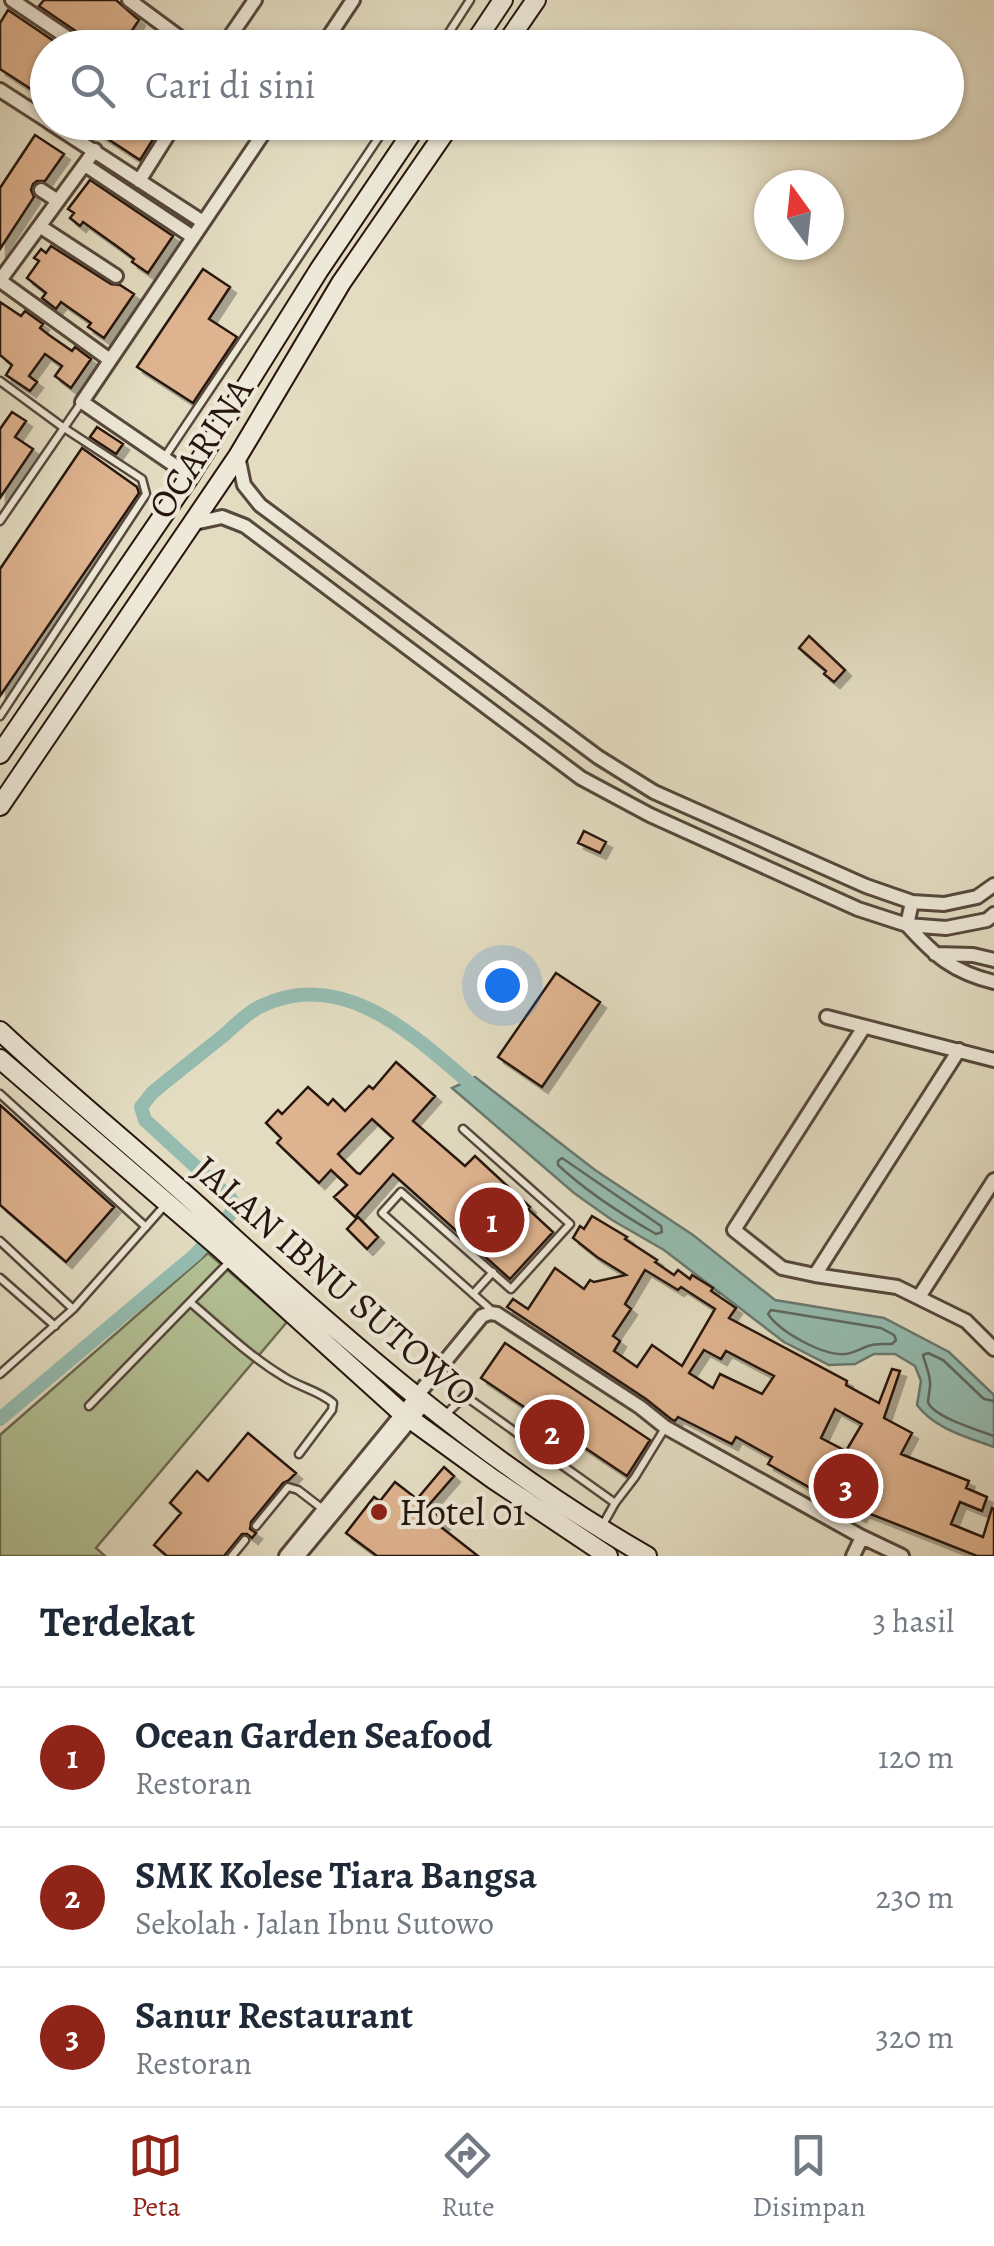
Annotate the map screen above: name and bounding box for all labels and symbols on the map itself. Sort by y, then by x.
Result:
north arrow [754,170,844,260]
street label: OCARINA [135,367,265,529]
your location [477,960,528,1011]
street label: JALAN IBNU SUTOWO [182,1143,488,1419]
pin: 1 [460,1182,524,1258]
pin: 2 [520,1394,584,1470]
pin: 3 [814,1448,878,1524]
place label: Hotel 01 [399,1486,525,1538]
marker: Hotel 01 [368,1501,390,1523]

